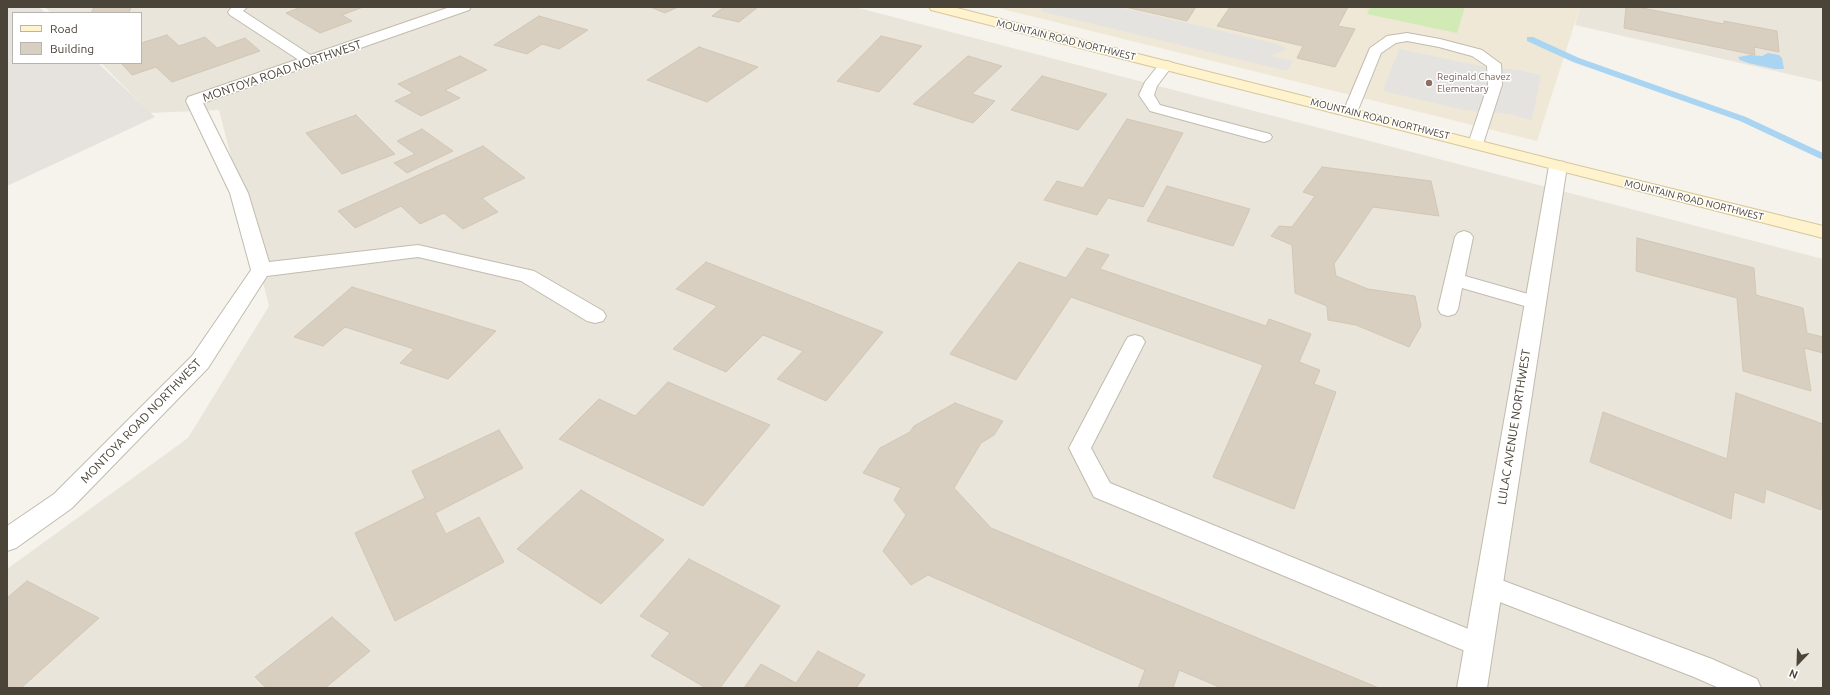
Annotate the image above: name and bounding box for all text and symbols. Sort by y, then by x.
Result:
legend [12,12,142,64]
street label: MOUNTAIN ROAD NORTHWEST [995,17,1137,63]
text: Road [50,22,78,35]
street label: MONTOYA ROAD NORTHWEST [201,37,363,105]
text: Building [50,42,94,55]
place label: Reginald Chavez Elementary [1437,71,1510,94]
marker: Reginald Chavez Elementary [1424,78,1434,88]
street label: MOUNTAIN ROAD NORTHWEST [1309,96,1451,142]
street label: MOUNTAIN ROAD NORTHWEST [1623,177,1765,223]
street label: LULAC AVENUE NORTHWEST [1495,348,1533,506]
street label: MONTOYA ROAD NORTHWEST [78,356,204,486]
north arrow [1778,643,1818,683]
text: N [1787,667,1799,681]

